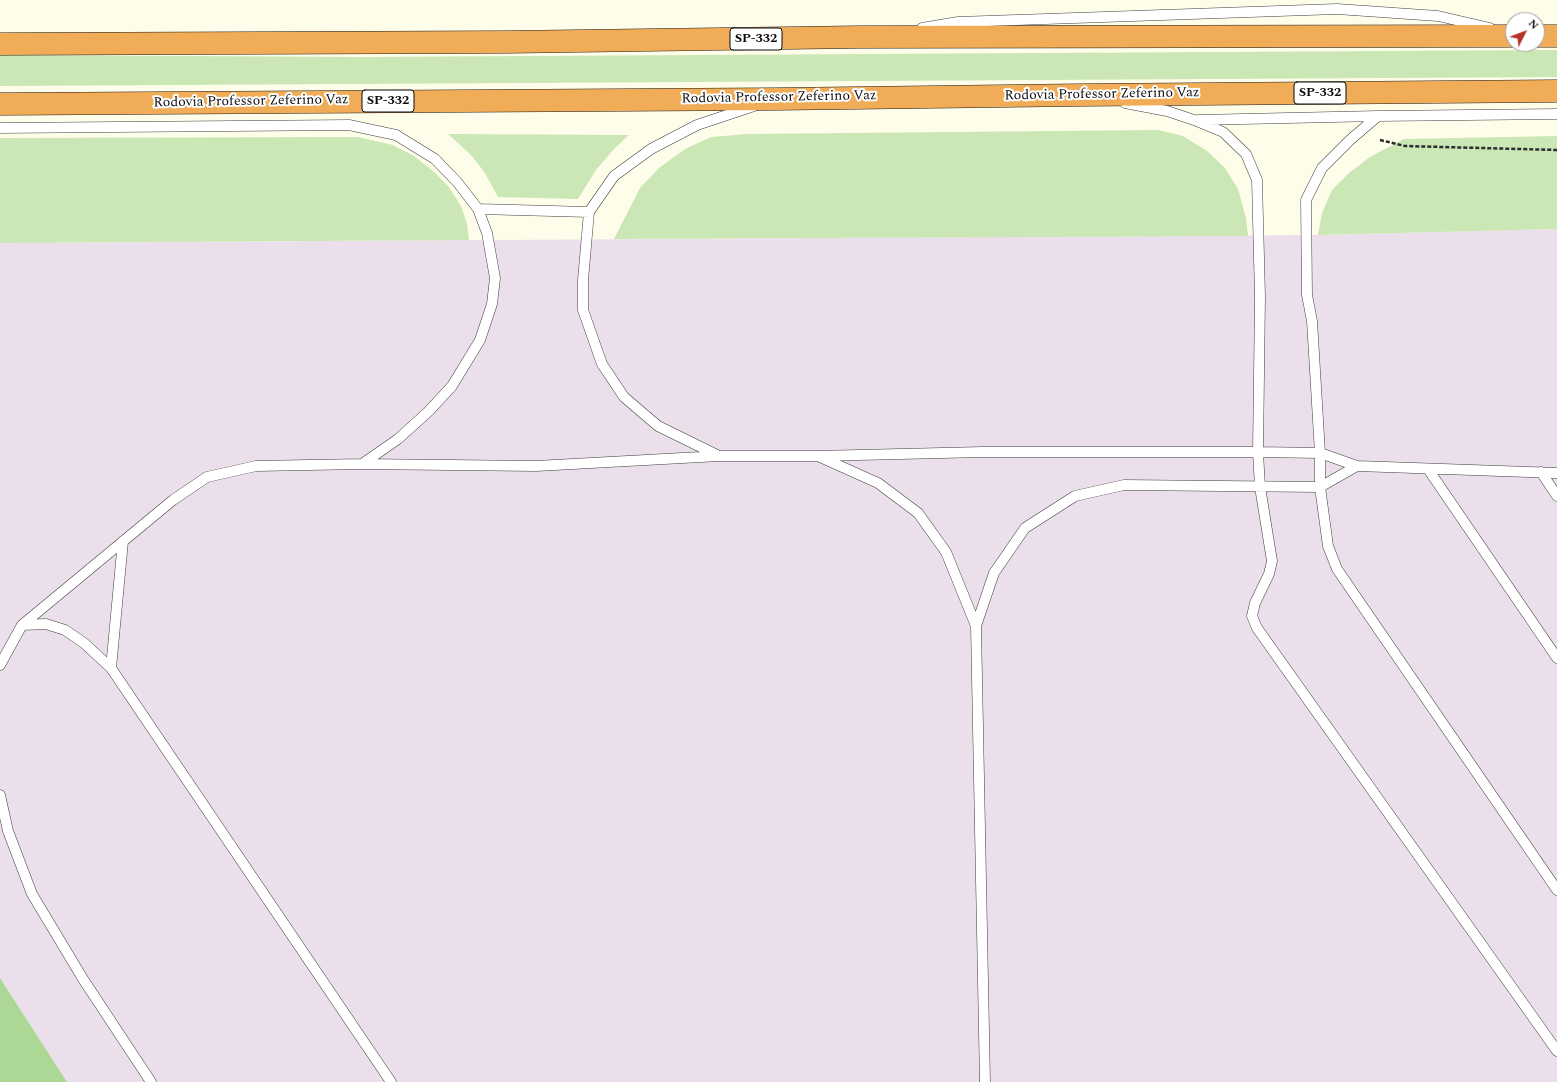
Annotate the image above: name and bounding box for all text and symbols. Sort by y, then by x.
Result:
north arrow [1505,12,1545,52]
text: N [1524,15,1543,33]
road number: SP-332 [730,28,782,50]
road number: SP-332 [1294,82,1346,104]
street label: Rodovia Professor Zeferino Vaz [1004,85,1200,105]
street label: Rodovia Professor Zeferino Vaz [681,88,877,108]
road number: SP-332 [362,90,414,112]
street label: Rodovia Professor Zeferino Vaz [153,92,349,112]

